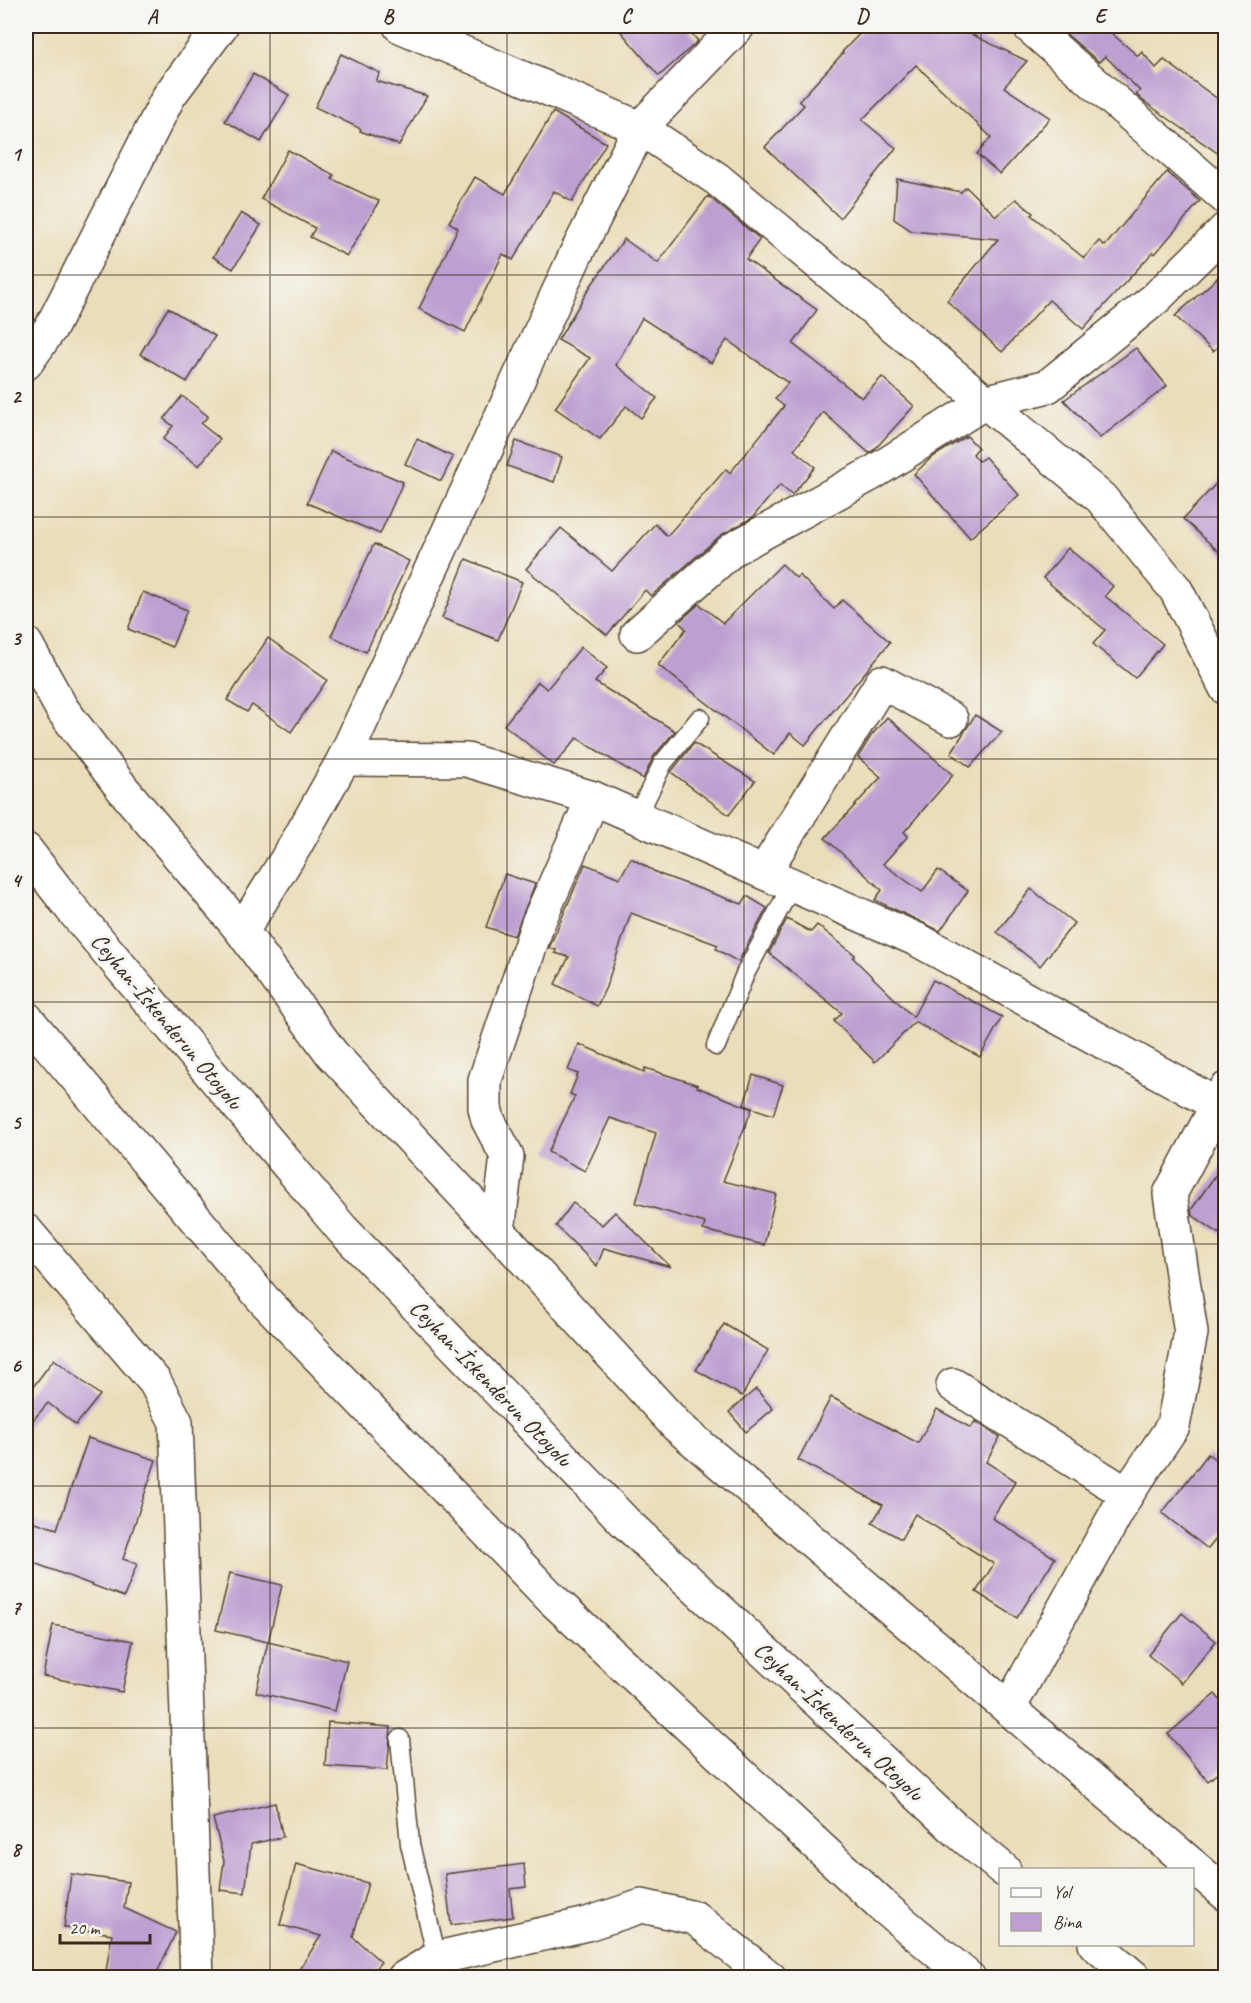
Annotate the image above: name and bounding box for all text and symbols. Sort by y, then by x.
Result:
text: A [147,4,159,29]
text: B [383,4,395,29]
text: C [621,4,633,29]
text: D [856,4,870,29]
text: E [1095,4,1109,29]
text: 1 [12,142,23,167]
text: 2 [12,384,23,409]
text: 3 [12,626,23,651]
text: 4 [12,868,24,893]
street label: Ceyhan-İskenderun Otoyolu [84,927,251,1117]
text: 5 [12,1110,23,1135]
street label: Ceyhan-İskenderun Otoyolu [403,1293,580,1475]
text: 6 [11,1353,22,1378]
text: 7 [12,1595,23,1620]
street label: Ceyhan-İskenderun Otoyolu [748,1635,932,1809]
text: 8 [12,1837,24,1862]
legend [999,1868,1194,1946]
text: Yol [1053,1881,1073,1903]
scale bar [60,1907,150,1945]
text: Bina [1053,1911,1083,1933]
text: 20 m [69,1917,102,1939]

